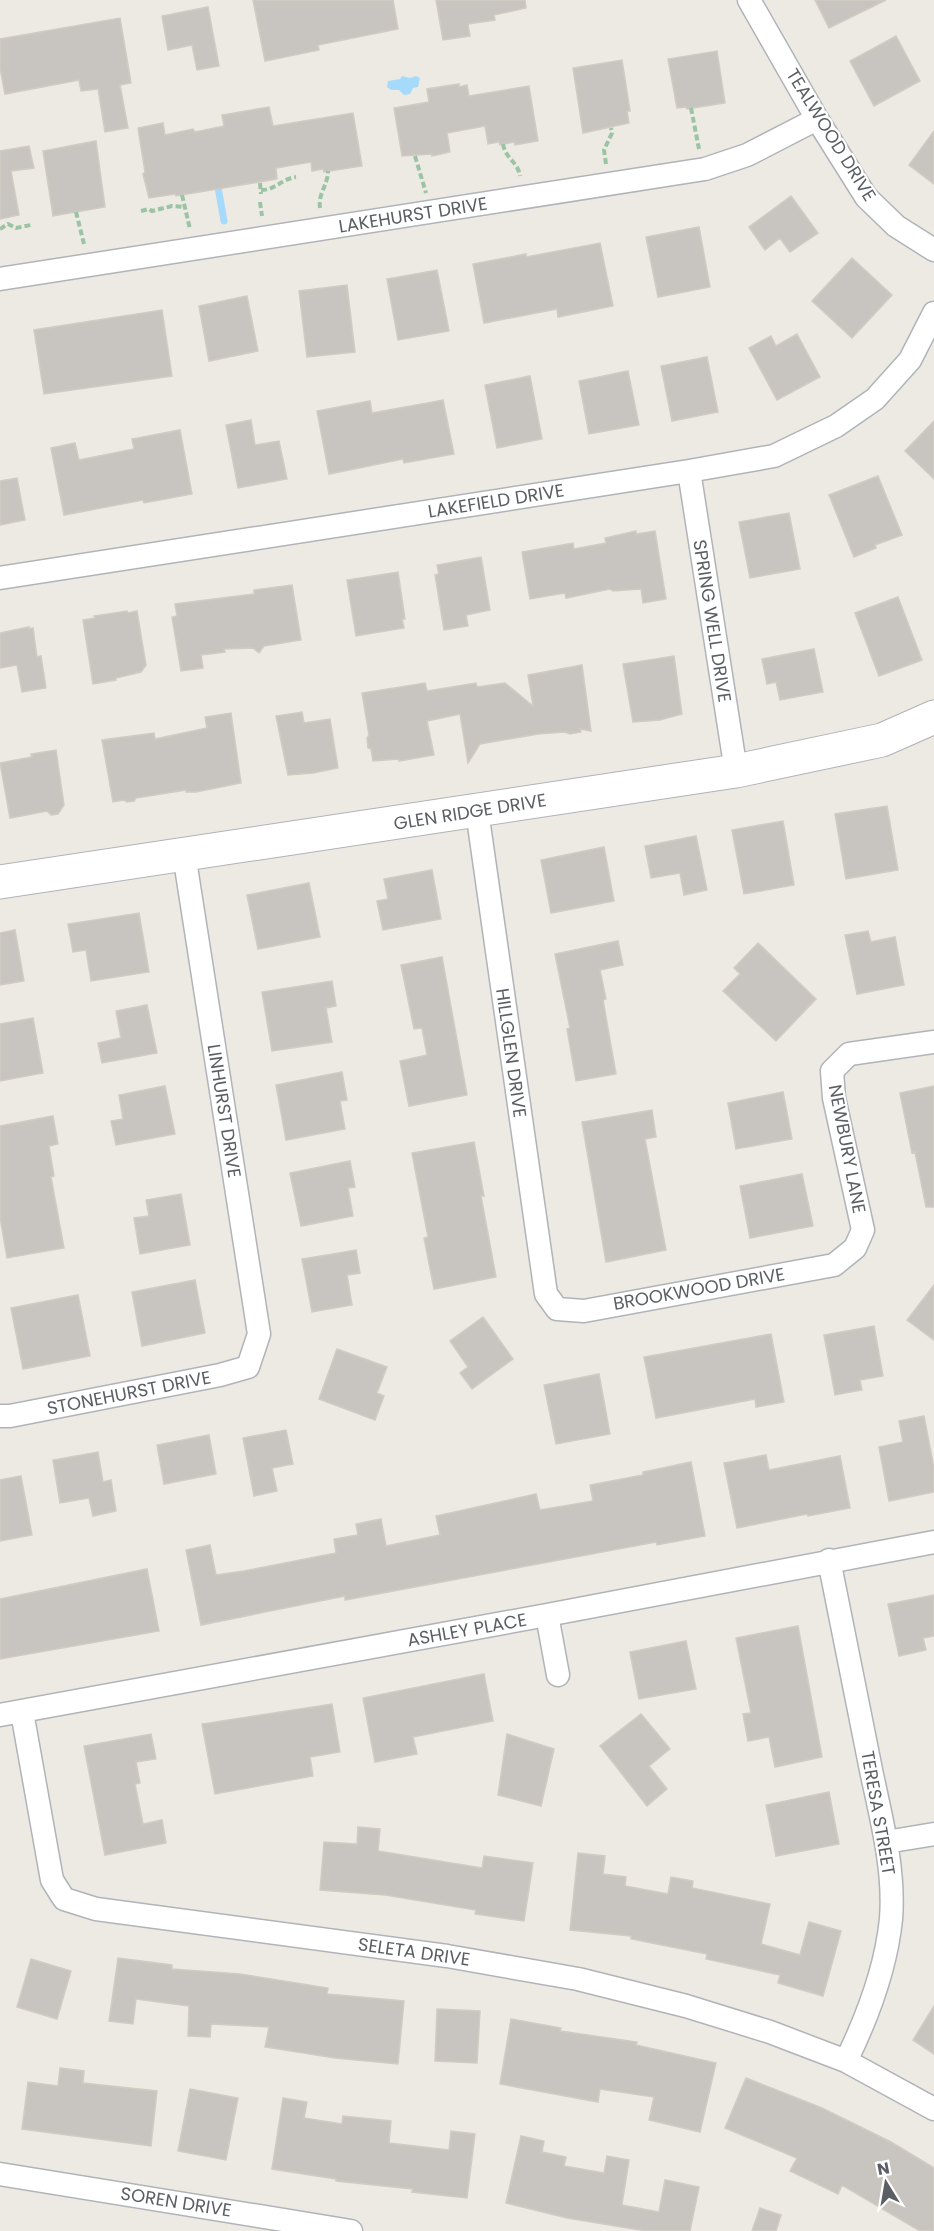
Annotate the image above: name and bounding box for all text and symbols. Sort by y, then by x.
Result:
street label: TEALWOOD DRIVE [781,64,882,206]
street label: LAKEHURST DRIVE [337,190,489,239]
street label: LAKEFIELD DRIVE [426,477,566,524]
street label: SPRING WELL DRIVE [687,538,738,704]
street label: GLEN RIDGE DRIVE [392,787,548,836]
street label: HILLGLEN DRIVE [490,987,533,1119]
street label: LINHURST DRIVE [202,1042,247,1180]
street label: NEWBURY LANE [823,1082,872,1215]
street label: BROOKWOOD DRIVE [611,1261,787,1316]
street label: STONEHURST DRIVE [45,1364,213,1421]
street label: ASHLEY PLACE [405,1607,529,1652]
street label: TERESA STREET [855,1749,902,1877]
street label: SELETA DRIVE [356,1931,472,1972]
north arrow [856,2153,916,2213]
text: N [875,2156,891,2181]
street label: SOREN DRIVE [119,2180,233,2223]

